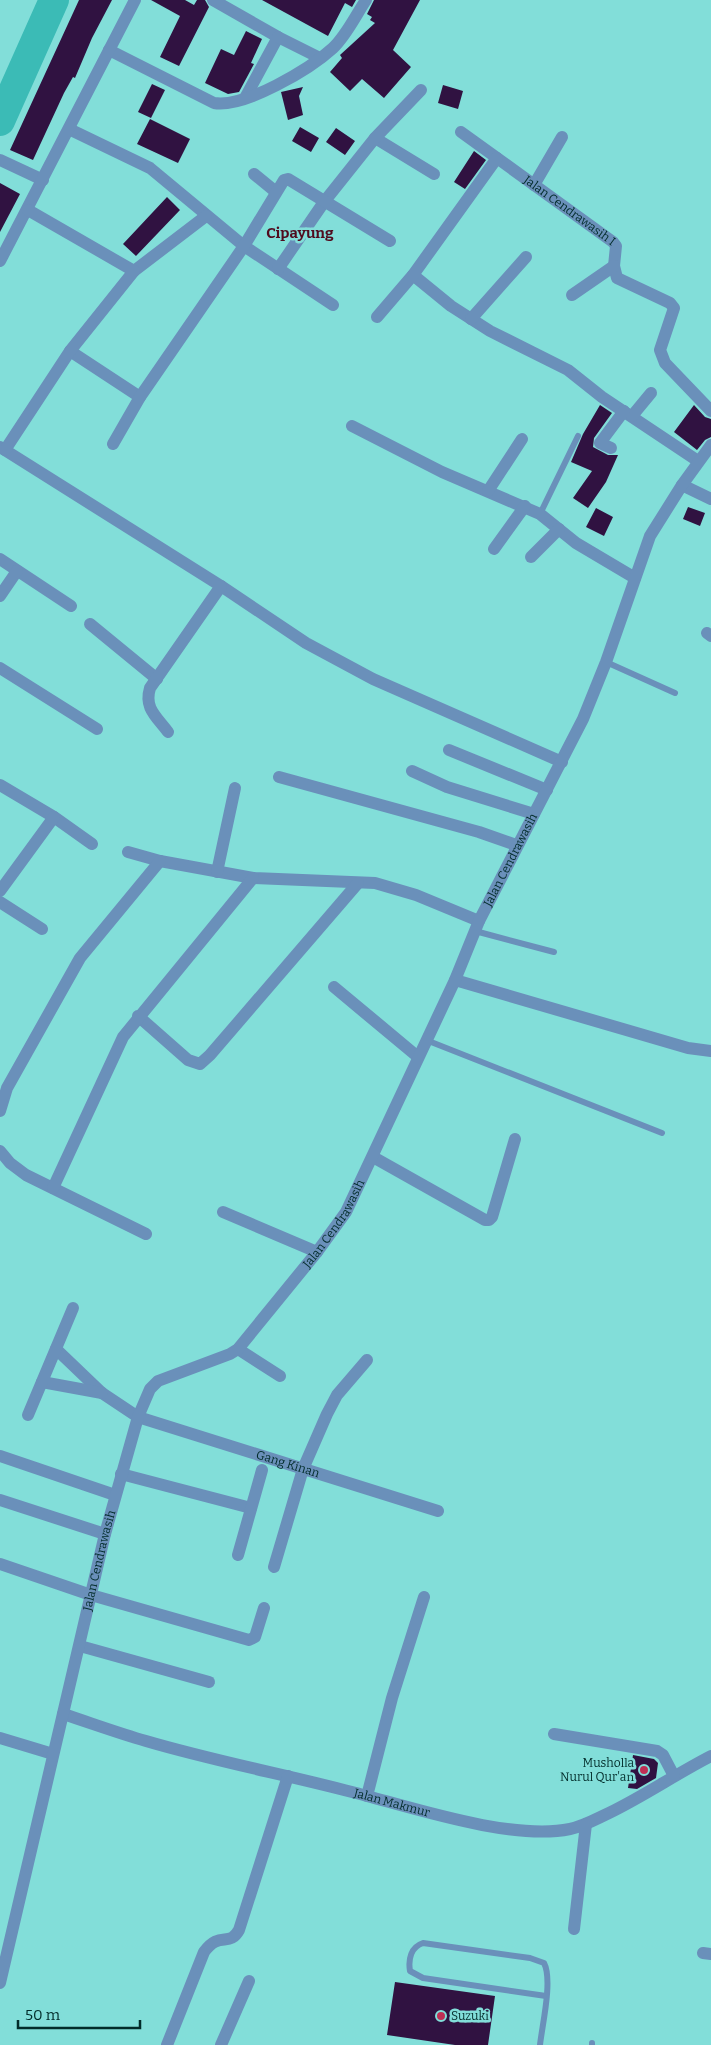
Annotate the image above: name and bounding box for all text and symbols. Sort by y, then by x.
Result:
street label: Jalan Cendrawasih I [520,172,618,248]
district label: Cipayung [266,224,334,242]
street label: Jalan Cendrawasih [480,811,540,910]
street label: Jalan Cendrawasih [299,1177,368,1271]
street label: Gang Kinan [254,1447,322,1481]
street label: Jalan Cendrawasih [80,1508,118,1613]
place label: Musholla Nurul Qur'an [560,1756,634,1784]
marker: Musholla Nurul Qur'an [638,1764,650,1776]
street label: Jalan Makmur [352,1786,432,1820]
scale bar [18,1998,140,2030]
text: 50 m [25,2006,61,2024]
place label: Suzuki [451,2009,489,2023]
marker: Suzuki [435,2010,447,2022]

